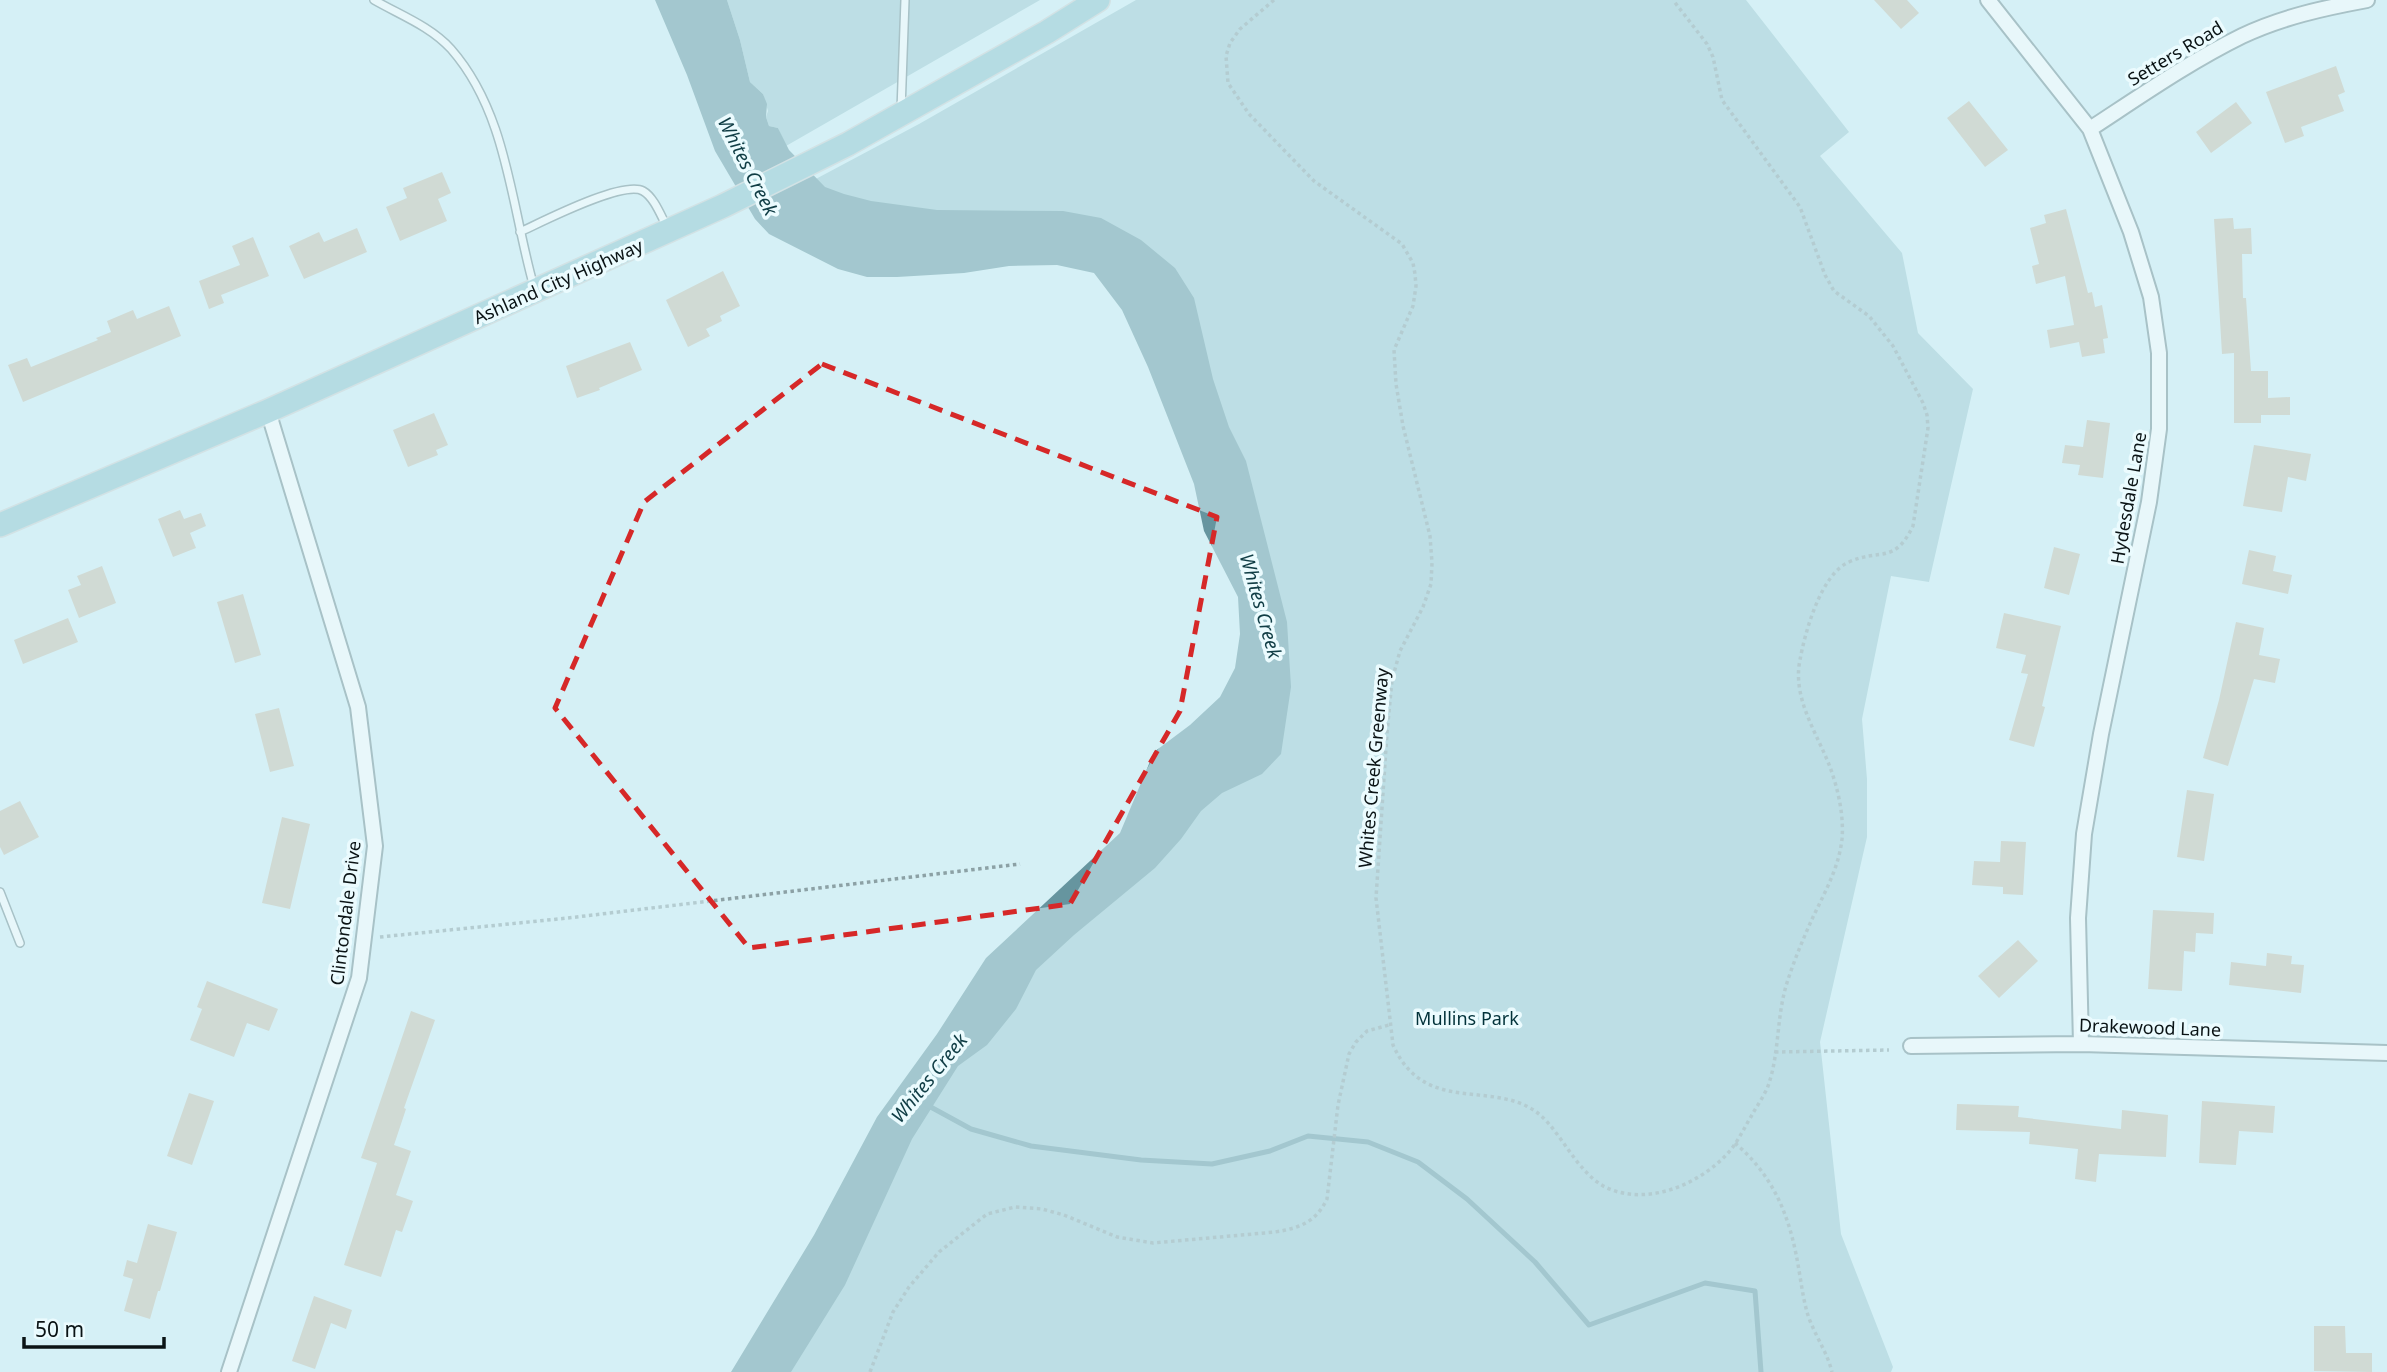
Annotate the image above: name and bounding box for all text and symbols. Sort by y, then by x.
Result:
street label: Setters Road [2123,15,2227,91]
water label: Whites Creek [712,112,784,220]
street label: Ashland City Highway [470,233,647,329]
street label: Hydesdale Lane [2105,430,2151,566]
water label: Whites Creek [1234,551,1289,662]
street label: Whites Creek Greenway [1352,666,1394,869]
street label: Clintondale Drive [324,839,366,987]
park label: Mullins Park [1415,1006,1519,1030]
street label: Drakewood Lane [2079,1013,2221,1041]
water label: Whites Creek [885,1027,973,1128]
scale bar [24,1306,164,1350]
text: 50 m [35,1315,84,1343]

